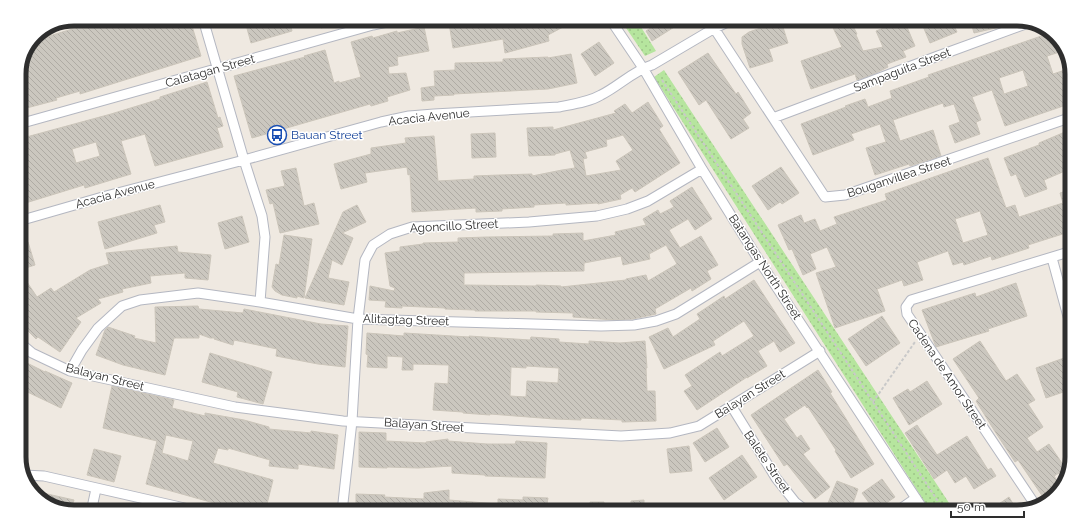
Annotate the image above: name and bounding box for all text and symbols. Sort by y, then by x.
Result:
street label: Sampaguita Street [851,45,953,95]
street label: Calatagan Street [164,52,256,90]
street label: Acacia Avenue [388,106,470,128]
bus stop icon: Bauan Street [266,124,288,146]
place label: Bauan Street [291,128,363,142]
street label: Bouganvillea Street [845,154,953,200]
street label: Acacia Avenue [74,177,156,211]
street label: Batangas North Street [726,212,804,322]
street label: Agoncillo Street [409,217,499,235]
street label: Alitagtag Street [363,311,449,329]
street label: Cadena de Amor Street [905,316,989,432]
street label: Balayan Street [64,360,146,394]
street label: Balayan Street [712,367,788,421]
street label: Balayan Street [383,415,465,435]
street label: Balete Street [741,428,793,496]
scale bar [951,493,1024,519]
text: 50 m [957,500,985,514]

